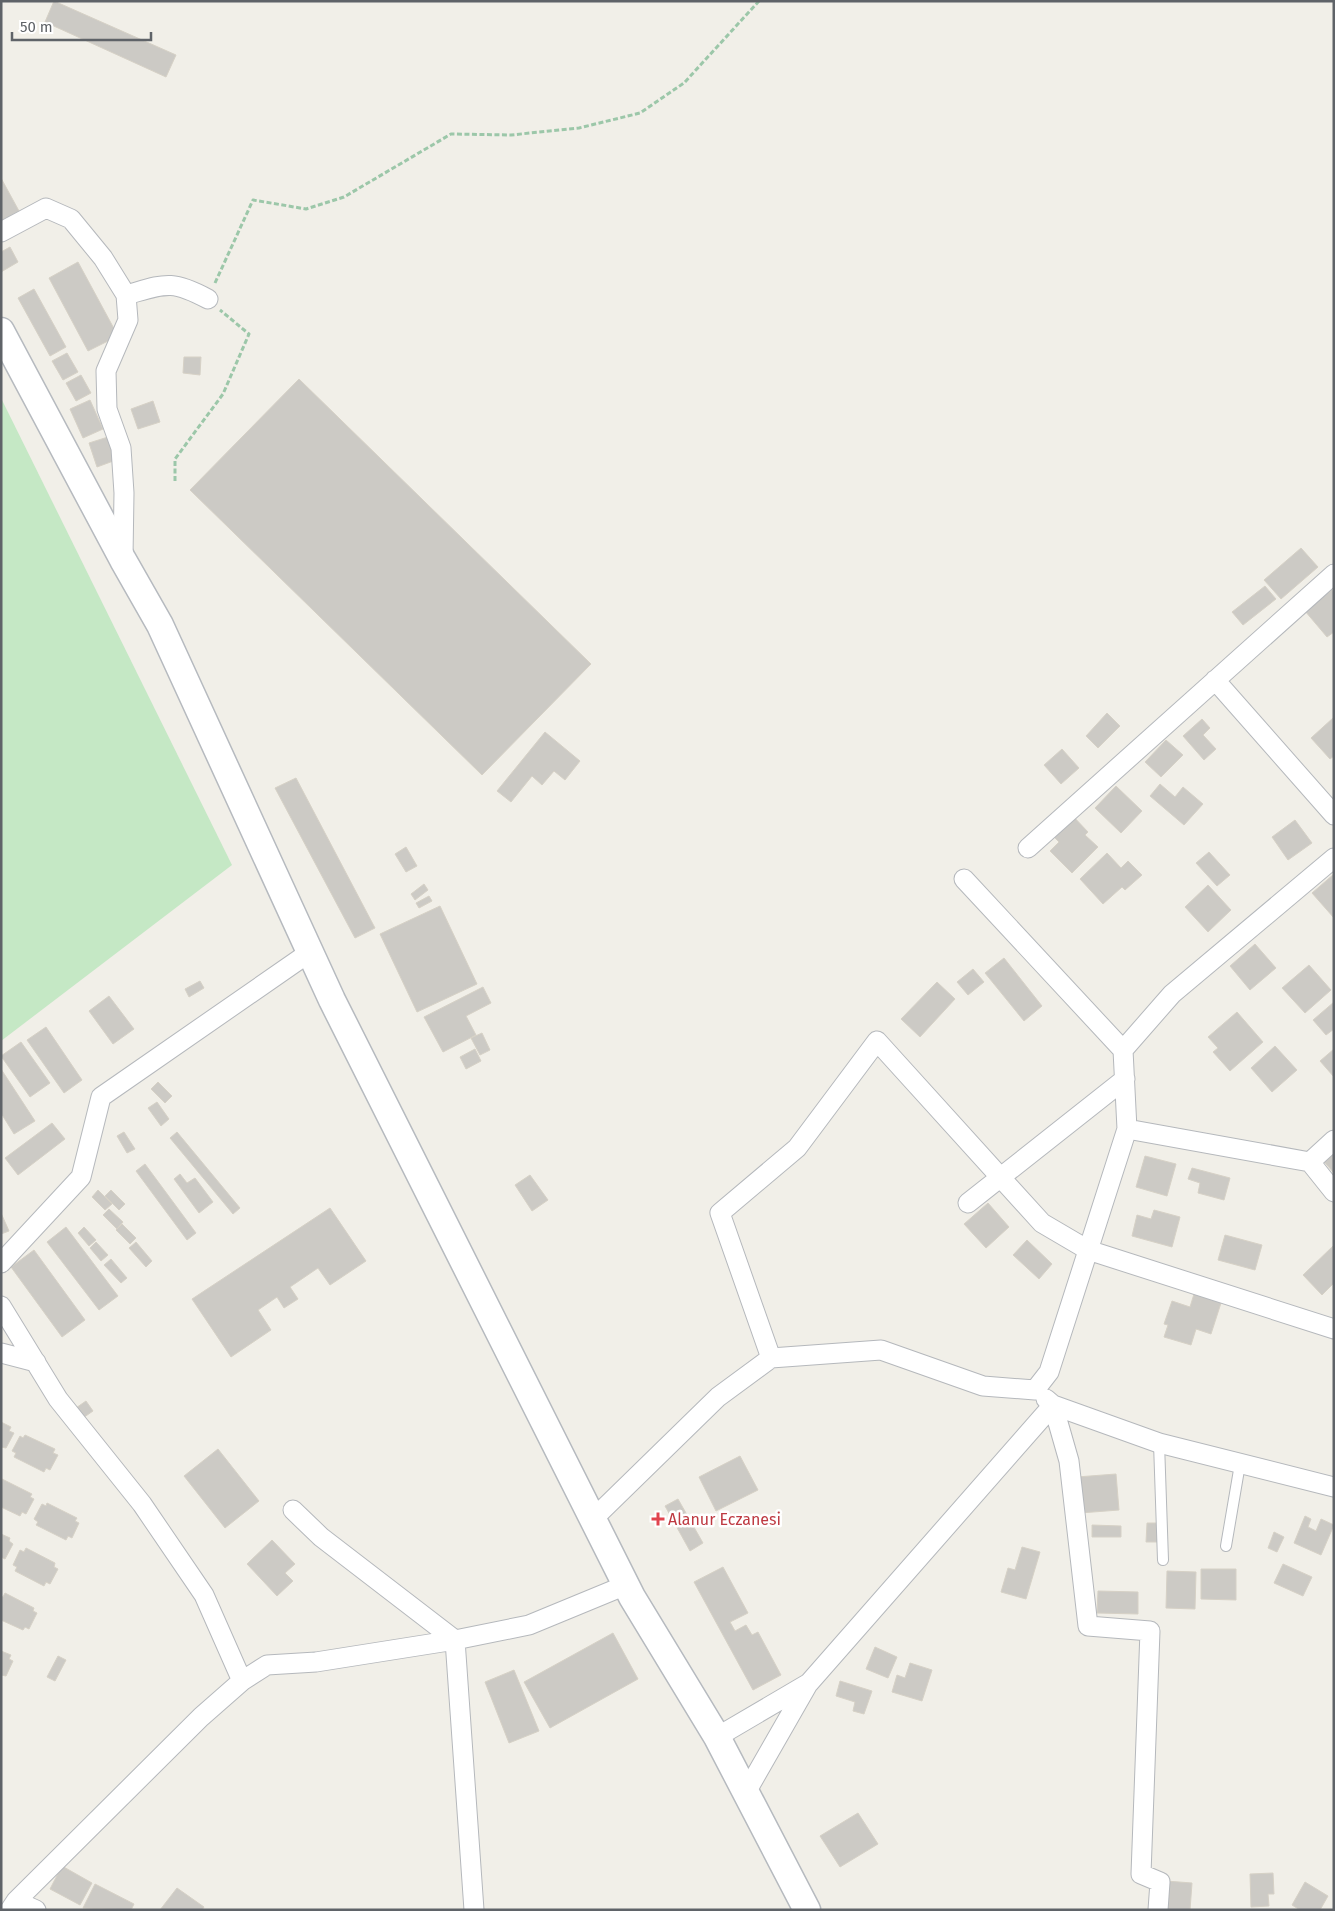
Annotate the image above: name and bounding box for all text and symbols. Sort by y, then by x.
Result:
scale bar [12,10,151,42]
text: 50 m [20,18,53,36]
place label: Alanur Eczanesi [668,1510,781,1529]
marker: Alanur Eczanesi [652,1513,664,1525]

